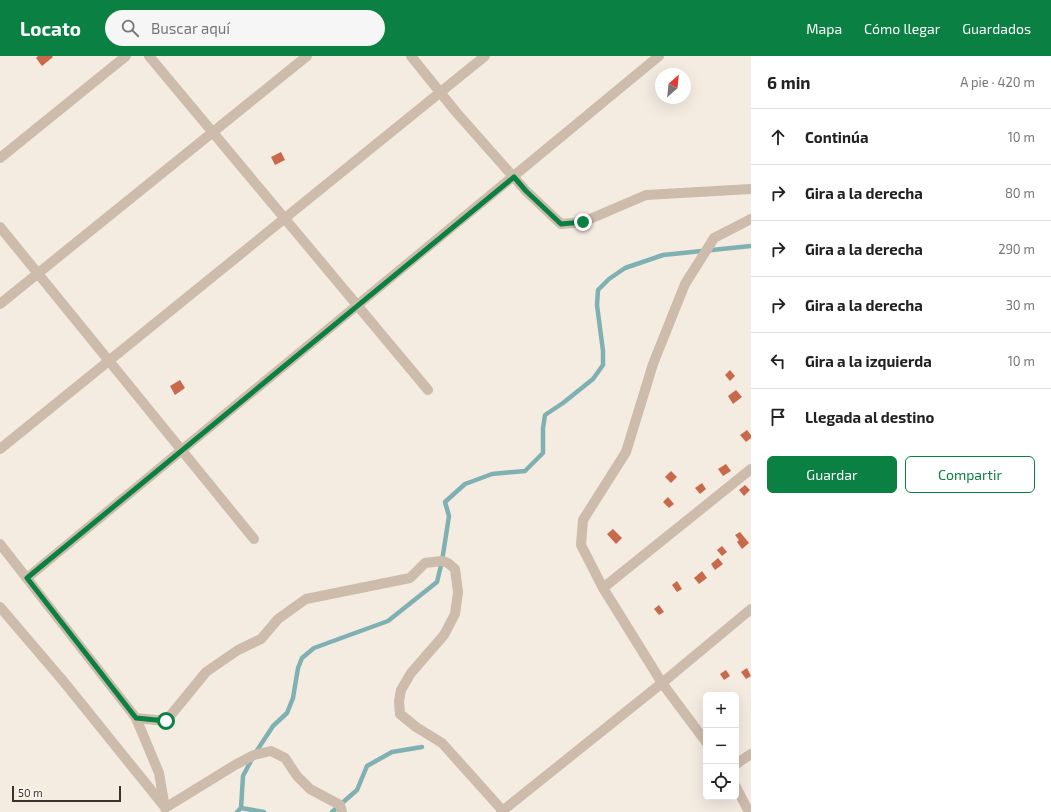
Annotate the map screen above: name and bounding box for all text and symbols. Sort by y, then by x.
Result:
search box [105,10,385,46]
text: Locato [20,17,81,40]
icon: search [119,17,141,39]
text: Buscar aquí [151,19,230,37]
text: Mapa [806,20,842,37]
text: Cómo llegar [864,20,940,37]
text: Guardados [962,20,1031,37]
north arrow [655,68,691,104]
text: 6 min [767,72,811,92]
text: A pie · 420 m [960,74,1035,90]
icon: ahead [767,126,789,148]
text: Continúa [805,128,868,146]
text: 10 m [1008,129,1035,145]
icon: right [767,182,789,204]
text: Gira a la derecha [805,184,923,202]
text: 80 m [1005,185,1035,201]
route end [574,213,592,231]
icon: right [767,238,789,260]
text: Gira a la derecha [805,240,923,258]
text: 290 m [998,241,1035,257]
icon: right [767,294,789,316]
text: Gira a la derecha [805,296,923,314]
text: 30 m [1006,297,1035,313]
icon: left [767,350,789,372]
text: Gira a la izquierda [805,352,932,370]
text: 10 m [1008,353,1035,369]
icon: arrive [767,406,789,428]
text: Llegada al destino [805,408,934,426]
button: Guardar [767,456,897,493]
button: Compartir [905,456,1035,493]
map controls [703,692,739,800]
button: + [703,692,739,728]
route start [157,712,175,730]
button: − [703,728,739,764]
button: locate [703,764,739,800]
scale bar [12,784,121,803]
text: 50 m [18,786,43,799]

